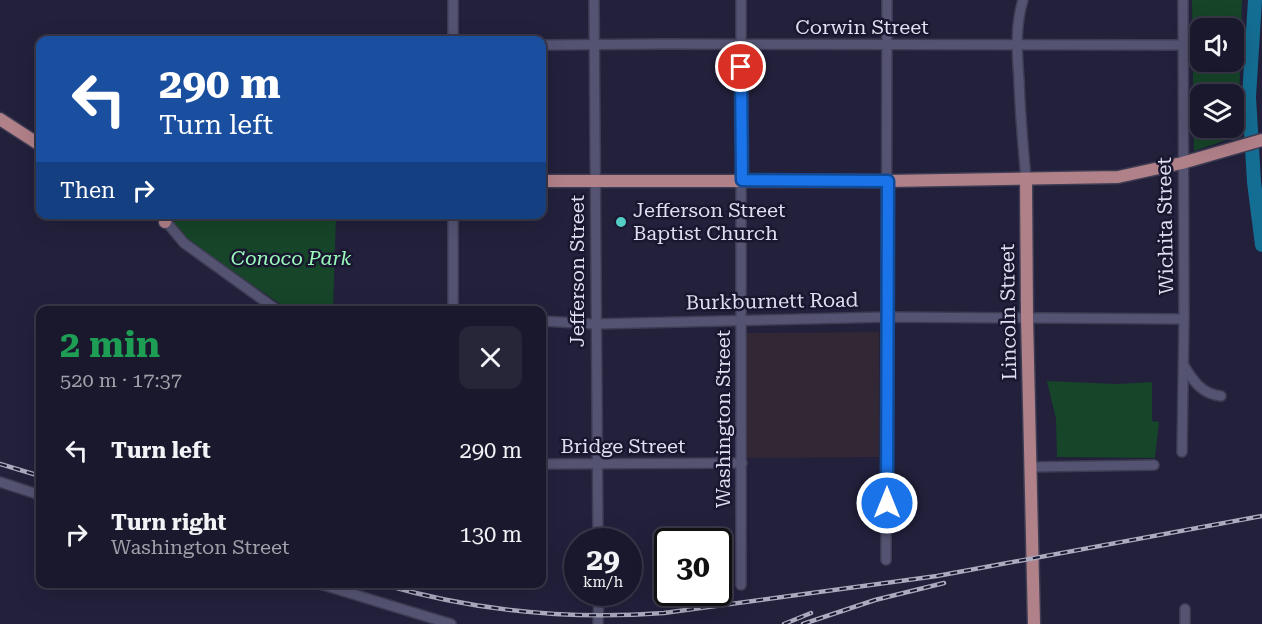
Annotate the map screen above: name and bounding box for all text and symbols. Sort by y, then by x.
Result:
street label: Corwin Street [795,15,929,39]
map controls [1190,18,1244,138]
button: sound [1190,18,1244,72]
pin [715,41,766,92]
icon: arrive [724,50,757,83]
text: 290 m [159,59,281,108]
icon: left [60,60,138,138]
button: layers [1190,84,1244,138]
text: Turn left [159,109,273,141]
street label: Wichita Street [1152,156,1178,295]
icon: right [127,174,160,207]
text: Then [60,178,115,203]
street label: Jefferson Street [565,194,589,347]
place label: Jefferson Street Baptist Church [633,198,786,245]
marker: Jefferson Street Baptist Church [614,215,628,229]
street label: Lincoln Street [995,243,1021,381]
park label: Conoco Park [231,246,352,270]
street label: Burkburnett Road [685,287,859,315]
text: 2 min [60,324,160,366]
button: close [459,326,522,389]
street label: Washington Street [711,329,735,508]
text: 520 m · 17:37 [60,368,182,392]
icon: left [60,434,93,467]
street label: Bridge Street [560,434,686,458]
text: Turn left [111,438,211,463]
text: 290 m [459,438,522,463]
position arrow [855,471,919,535]
text: Turn right [111,510,226,535]
icon: right [60,518,93,551]
text: 130 m [459,522,522,547]
speed limit sign: 30 [654,528,732,606]
text: Washington Street [111,535,290,559]
text: 29 [586,542,620,577]
text: km/h [583,573,623,591]

